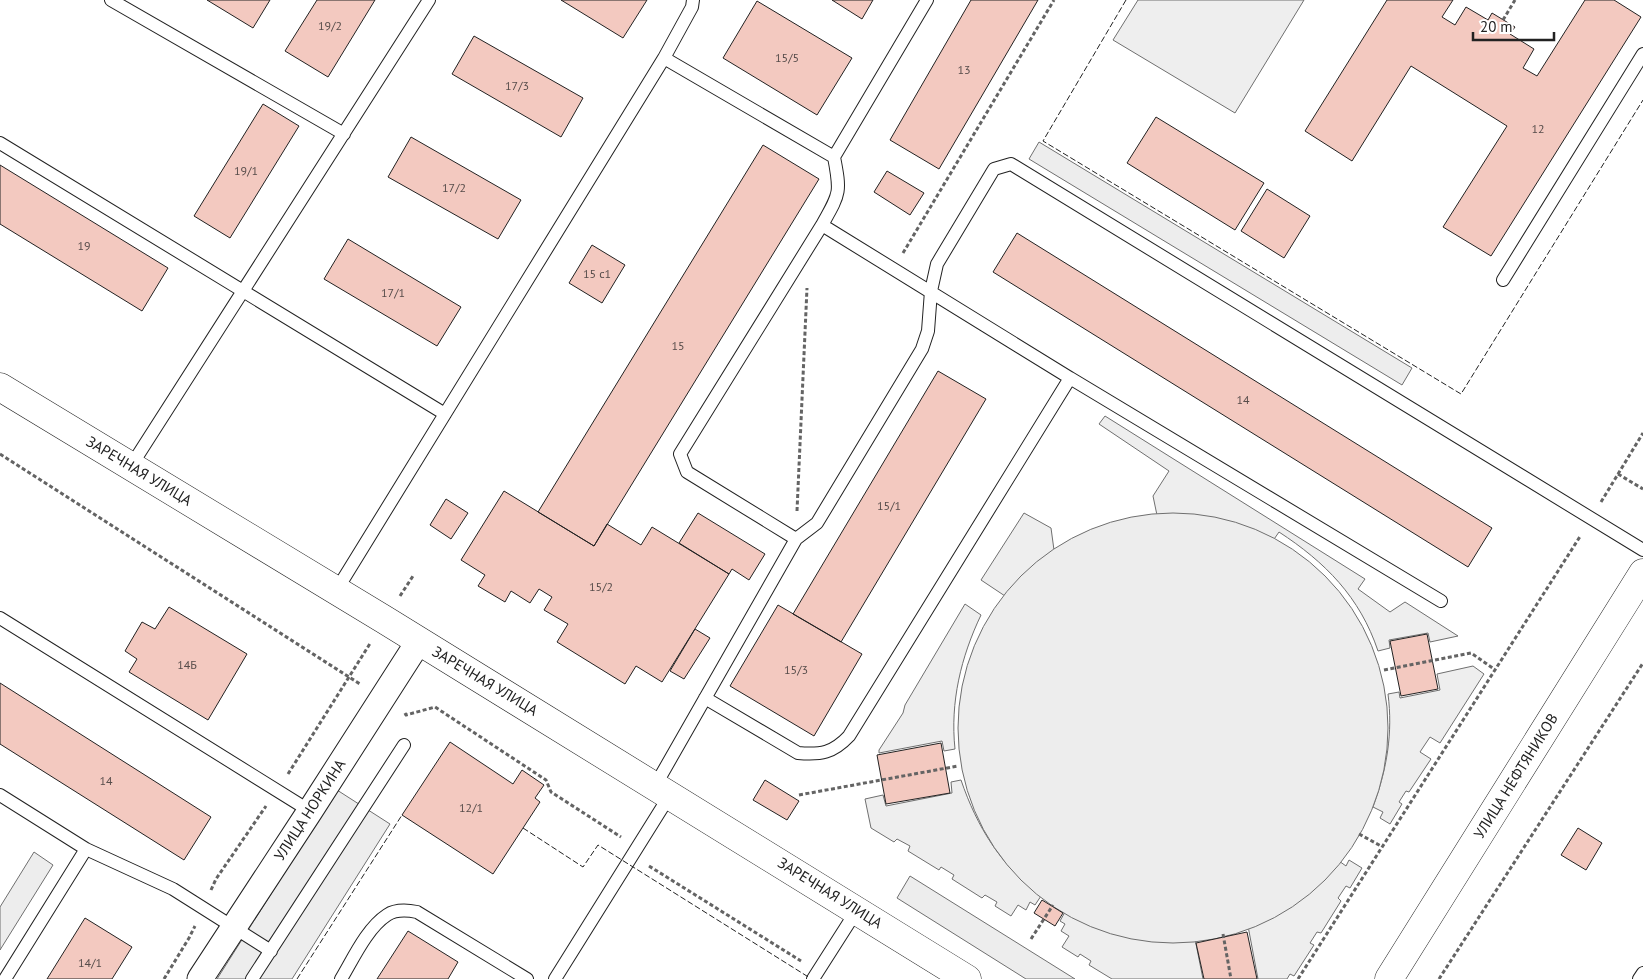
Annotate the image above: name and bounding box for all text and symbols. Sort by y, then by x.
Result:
scale bar [1473,10,1554,42]
text: 20 m [1480,17,1513,36]
house number: 19/2 [318,18,342,33]
house number: 15/5 [775,50,799,65]
house number: 13 [957,62,971,77]
house number: 17/3 [505,78,529,93]
house number: 12 [1531,121,1545,136]
house number: 19/1 [234,163,258,178]
house number: 17/2 [442,180,466,195]
house number: 19 [77,238,91,253]
house number: 15 с1 [583,266,611,281]
house number: 17/1 [381,285,405,300]
house number: 15 [671,338,685,353]
house number: 14 [1236,392,1250,407]
street label: ЗАРЕЧНАЯ УЛИЦА [83,432,196,510]
house number: 15/1 [877,498,901,513]
house number: 15/2 [589,579,613,594]
street label: ЗАРЕЧНАЯ УЛИЦА [429,642,542,720]
house number: 14Б [177,657,197,672]
house number: 15/3 [784,662,808,677]
street label: УЛИЦА НЕФТЯНИКОВ [1469,710,1562,842]
street label: УЛИЦА НОРКИНА [270,755,349,864]
house number: 14 [99,773,113,788]
house number: 12/1 [459,800,483,815]
street label: ЗАРЕЧНАЯ УЛИЦА [774,853,886,933]
house number: 14/1 [78,955,102,970]

